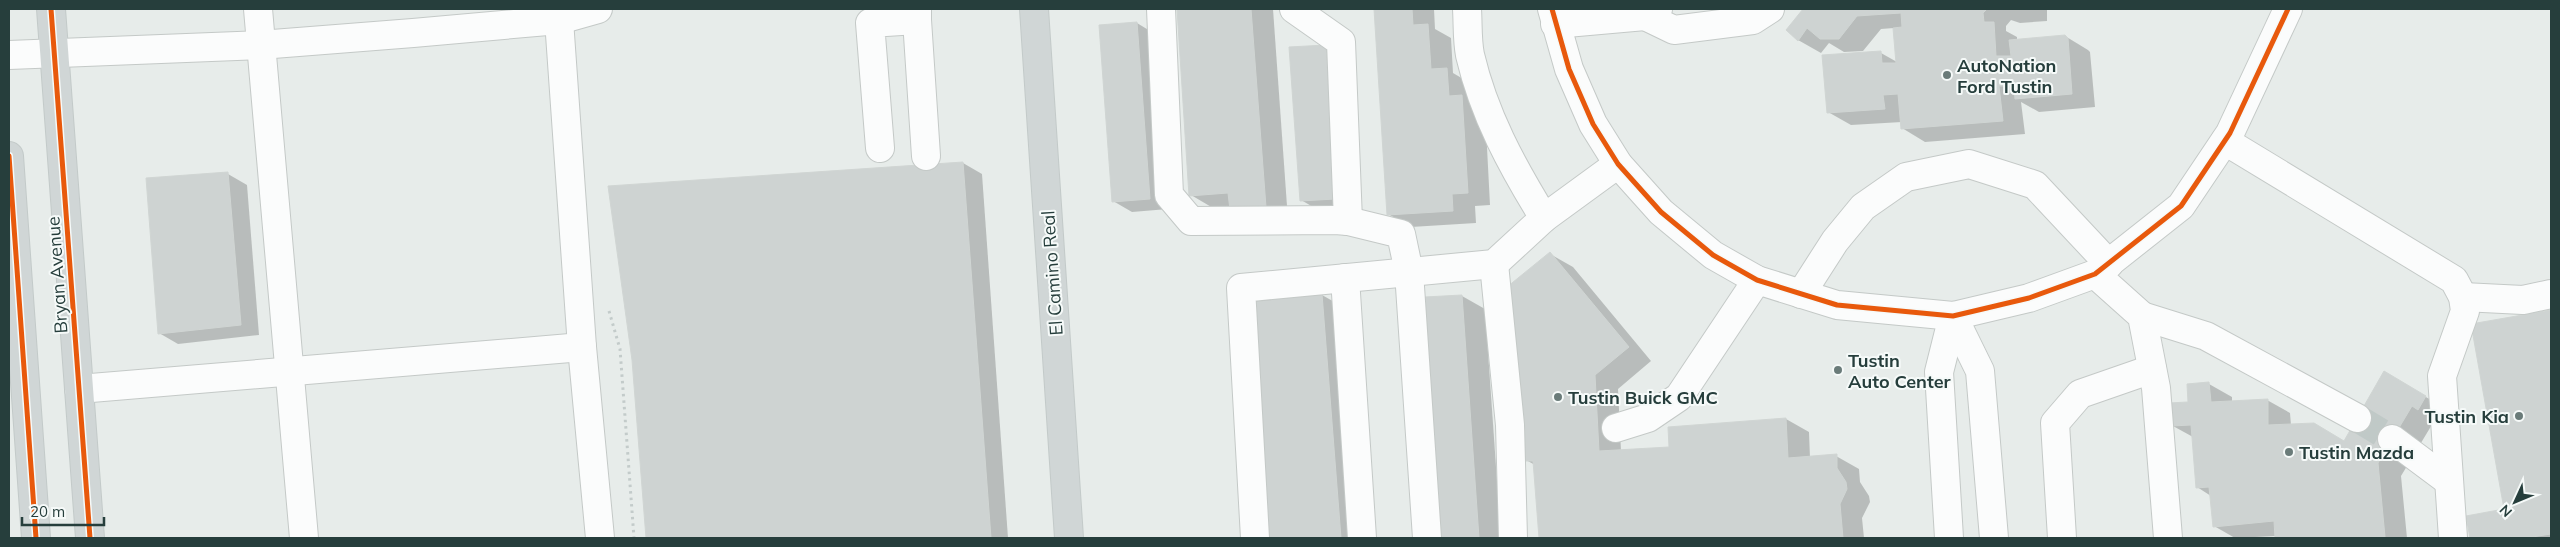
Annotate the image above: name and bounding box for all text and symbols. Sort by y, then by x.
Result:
place label: AutoNation Ford Tustin [1957,54,2056,98]
marker: AutoNation Ford Tustin [1941,69,1953,81]
street label: El Camino Real [1036,210,1068,336]
street label: Bryan Avenue [41,216,73,334]
place label: Tustin Auto Center [1848,349,1952,393]
marker: Tustin Auto Center [1832,364,1844,376]
place label: Tustin Buick GMC [1568,386,1718,409]
marker: Tustin Buick GMC [1552,391,1564,403]
place label: Tustin Kia [2424,405,2509,428]
marker: Tustin Kia [2513,410,2525,422]
place label: Tustin Mazda [2299,441,2414,464]
marker: Tustin Mazda [2283,446,2295,458]
north arrow [2490,477,2540,527]
scale bar [22,494,105,526]
text: N [2496,501,2516,521]
text: 20 m [30,502,65,521]

